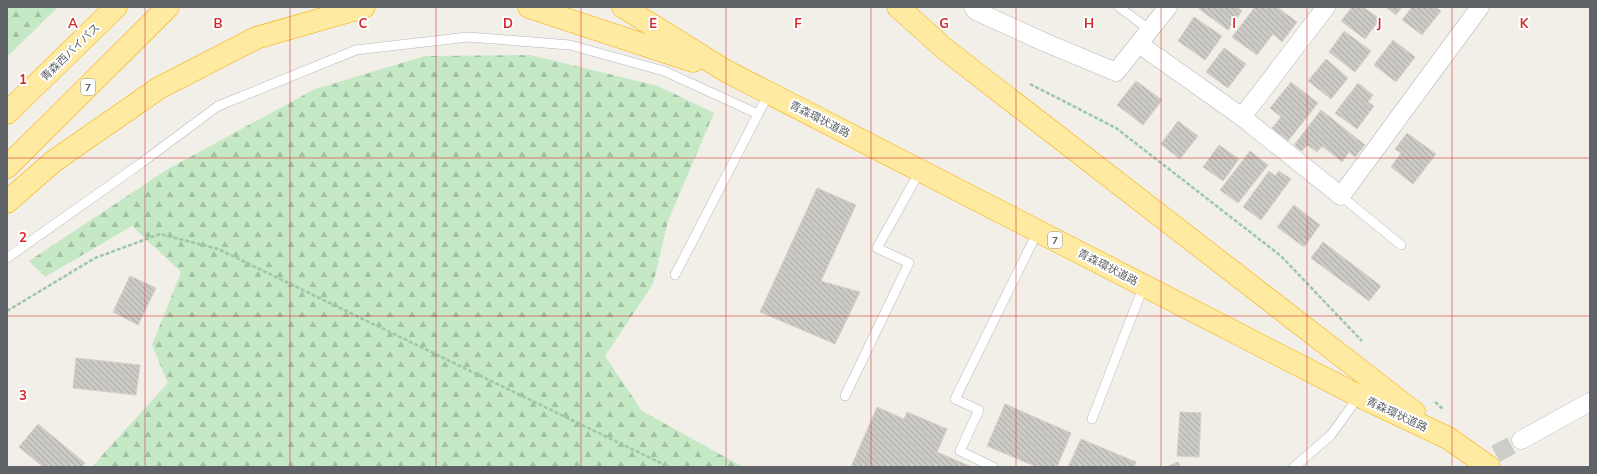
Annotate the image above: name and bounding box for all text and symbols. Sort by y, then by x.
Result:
text: A [68,15,78,31]
text: B [214,15,223,31]
text: C [359,15,368,31]
text: D [503,15,513,31]
text: E [649,15,657,31]
text: F [794,15,802,31]
text: G [939,15,949,31]
text: H [1084,15,1094,31]
text: I [1232,15,1236,31]
text: J [1377,15,1381,31]
text: K [1520,15,1530,31]
street label: 青森西バイパス [38,20,102,84]
text: 1 [19,71,27,87]
road number: 7 [81,79,95,95]
street label: 青森環状道路 [787,98,853,140]
text: 2 [19,229,27,245]
road number: 7 [1048,232,1062,248]
street label: 青森環状道路 [1075,246,1141,288]
text: 3 [19,387,27,403]
street label: 青森環状道路 [1364,394,1430,434]

